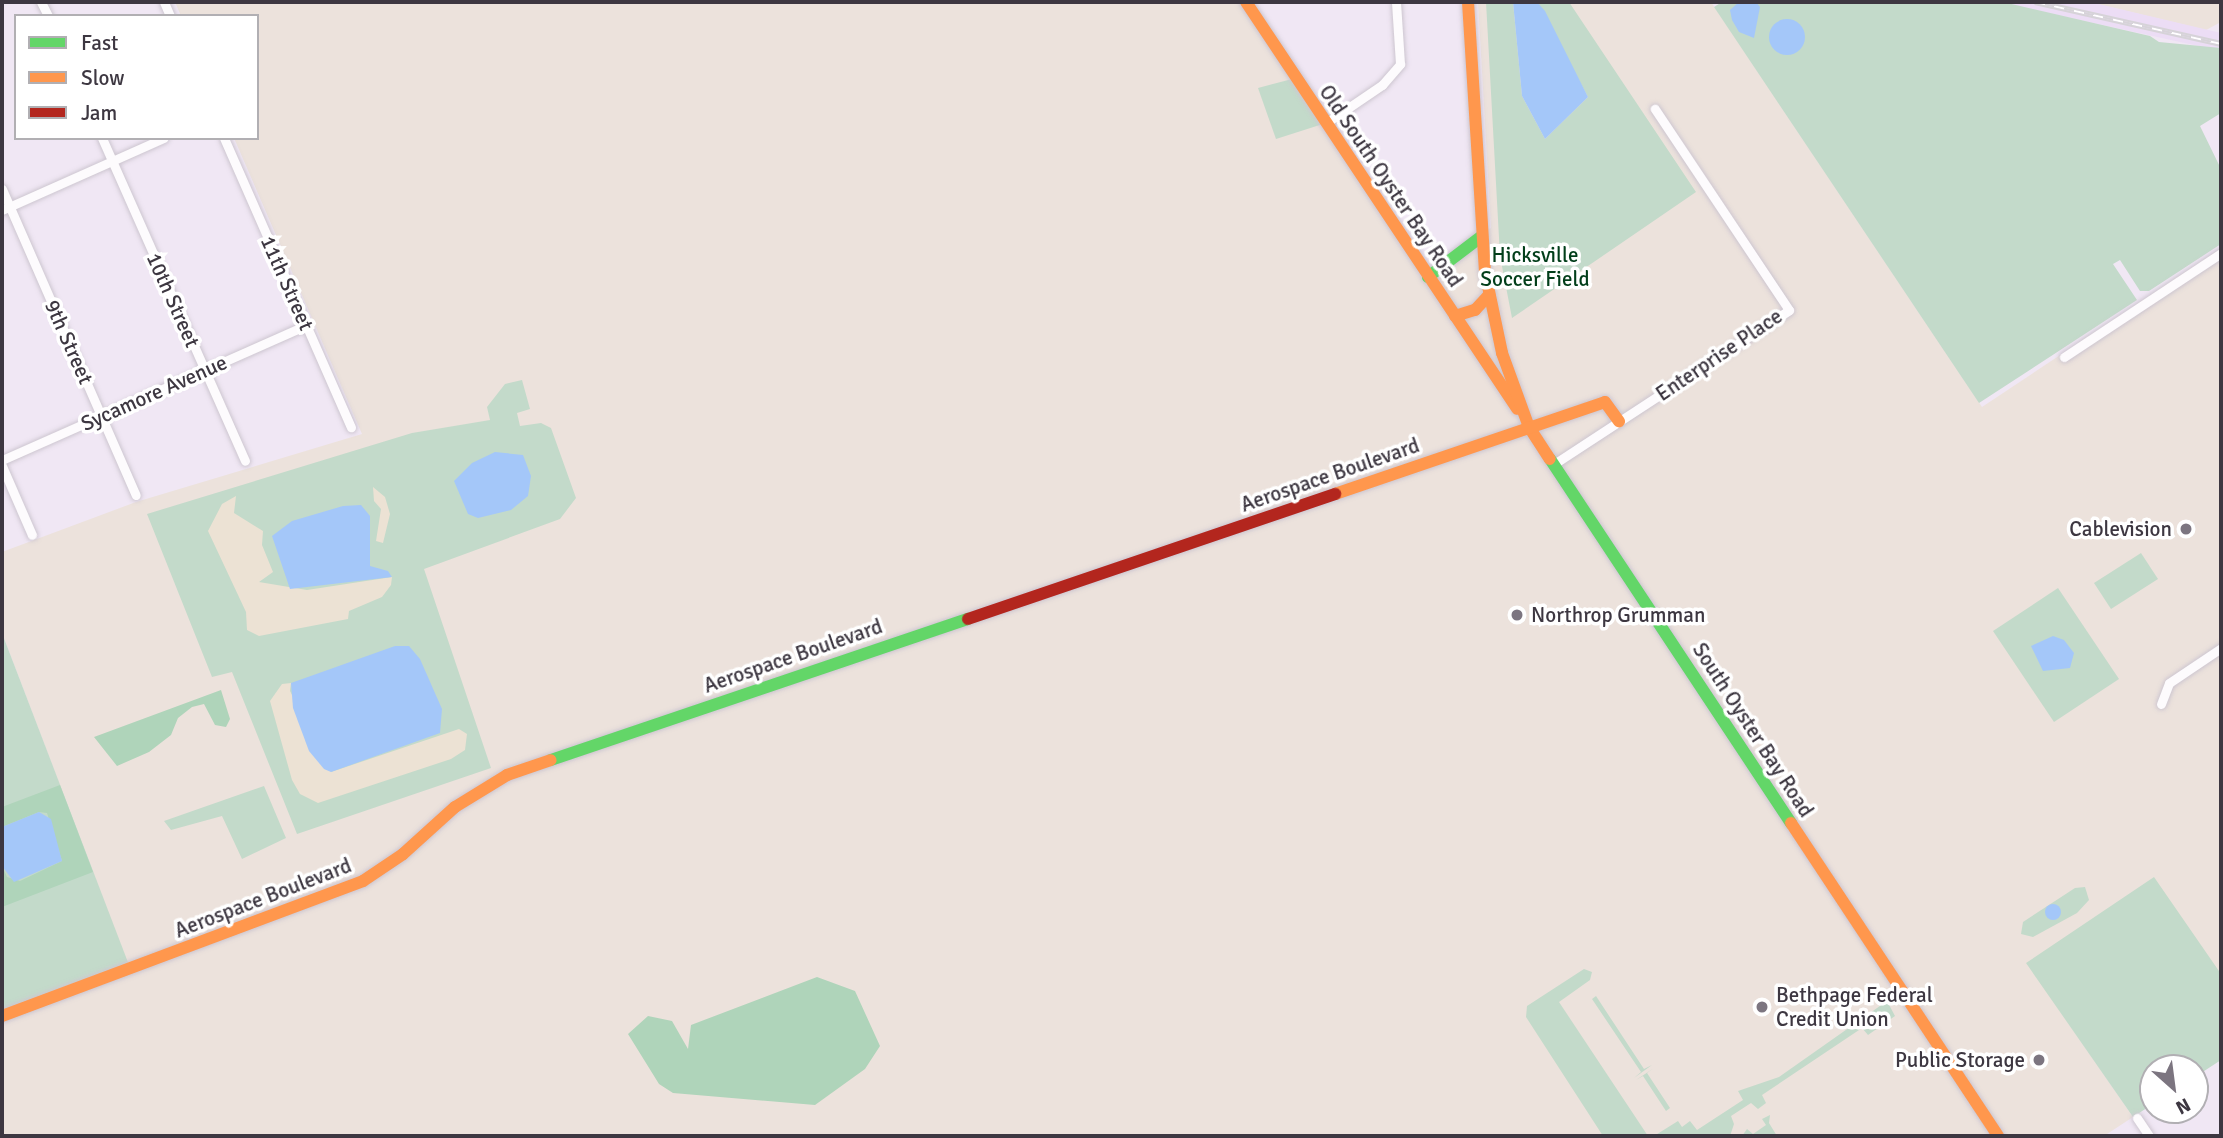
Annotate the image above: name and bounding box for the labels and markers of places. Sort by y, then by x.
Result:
place label: Cablevision [2069,516,2172,542]
marker: Cablevision [2178,521,2194,537]
place label: Northrop Grumman [1531,602,1705,628]
marker: Northrop Grumman [1509,607,1525,623]
place label: Bethpage Federal Credit Union [1776,982,1933,1032]
marker: Bethpage Federal Credit Union [1754,999,1770,1015]
place label: Public Storage [1895,1047,2025,1073]
marker: Public Storage [2031,1052,2047,1068]

